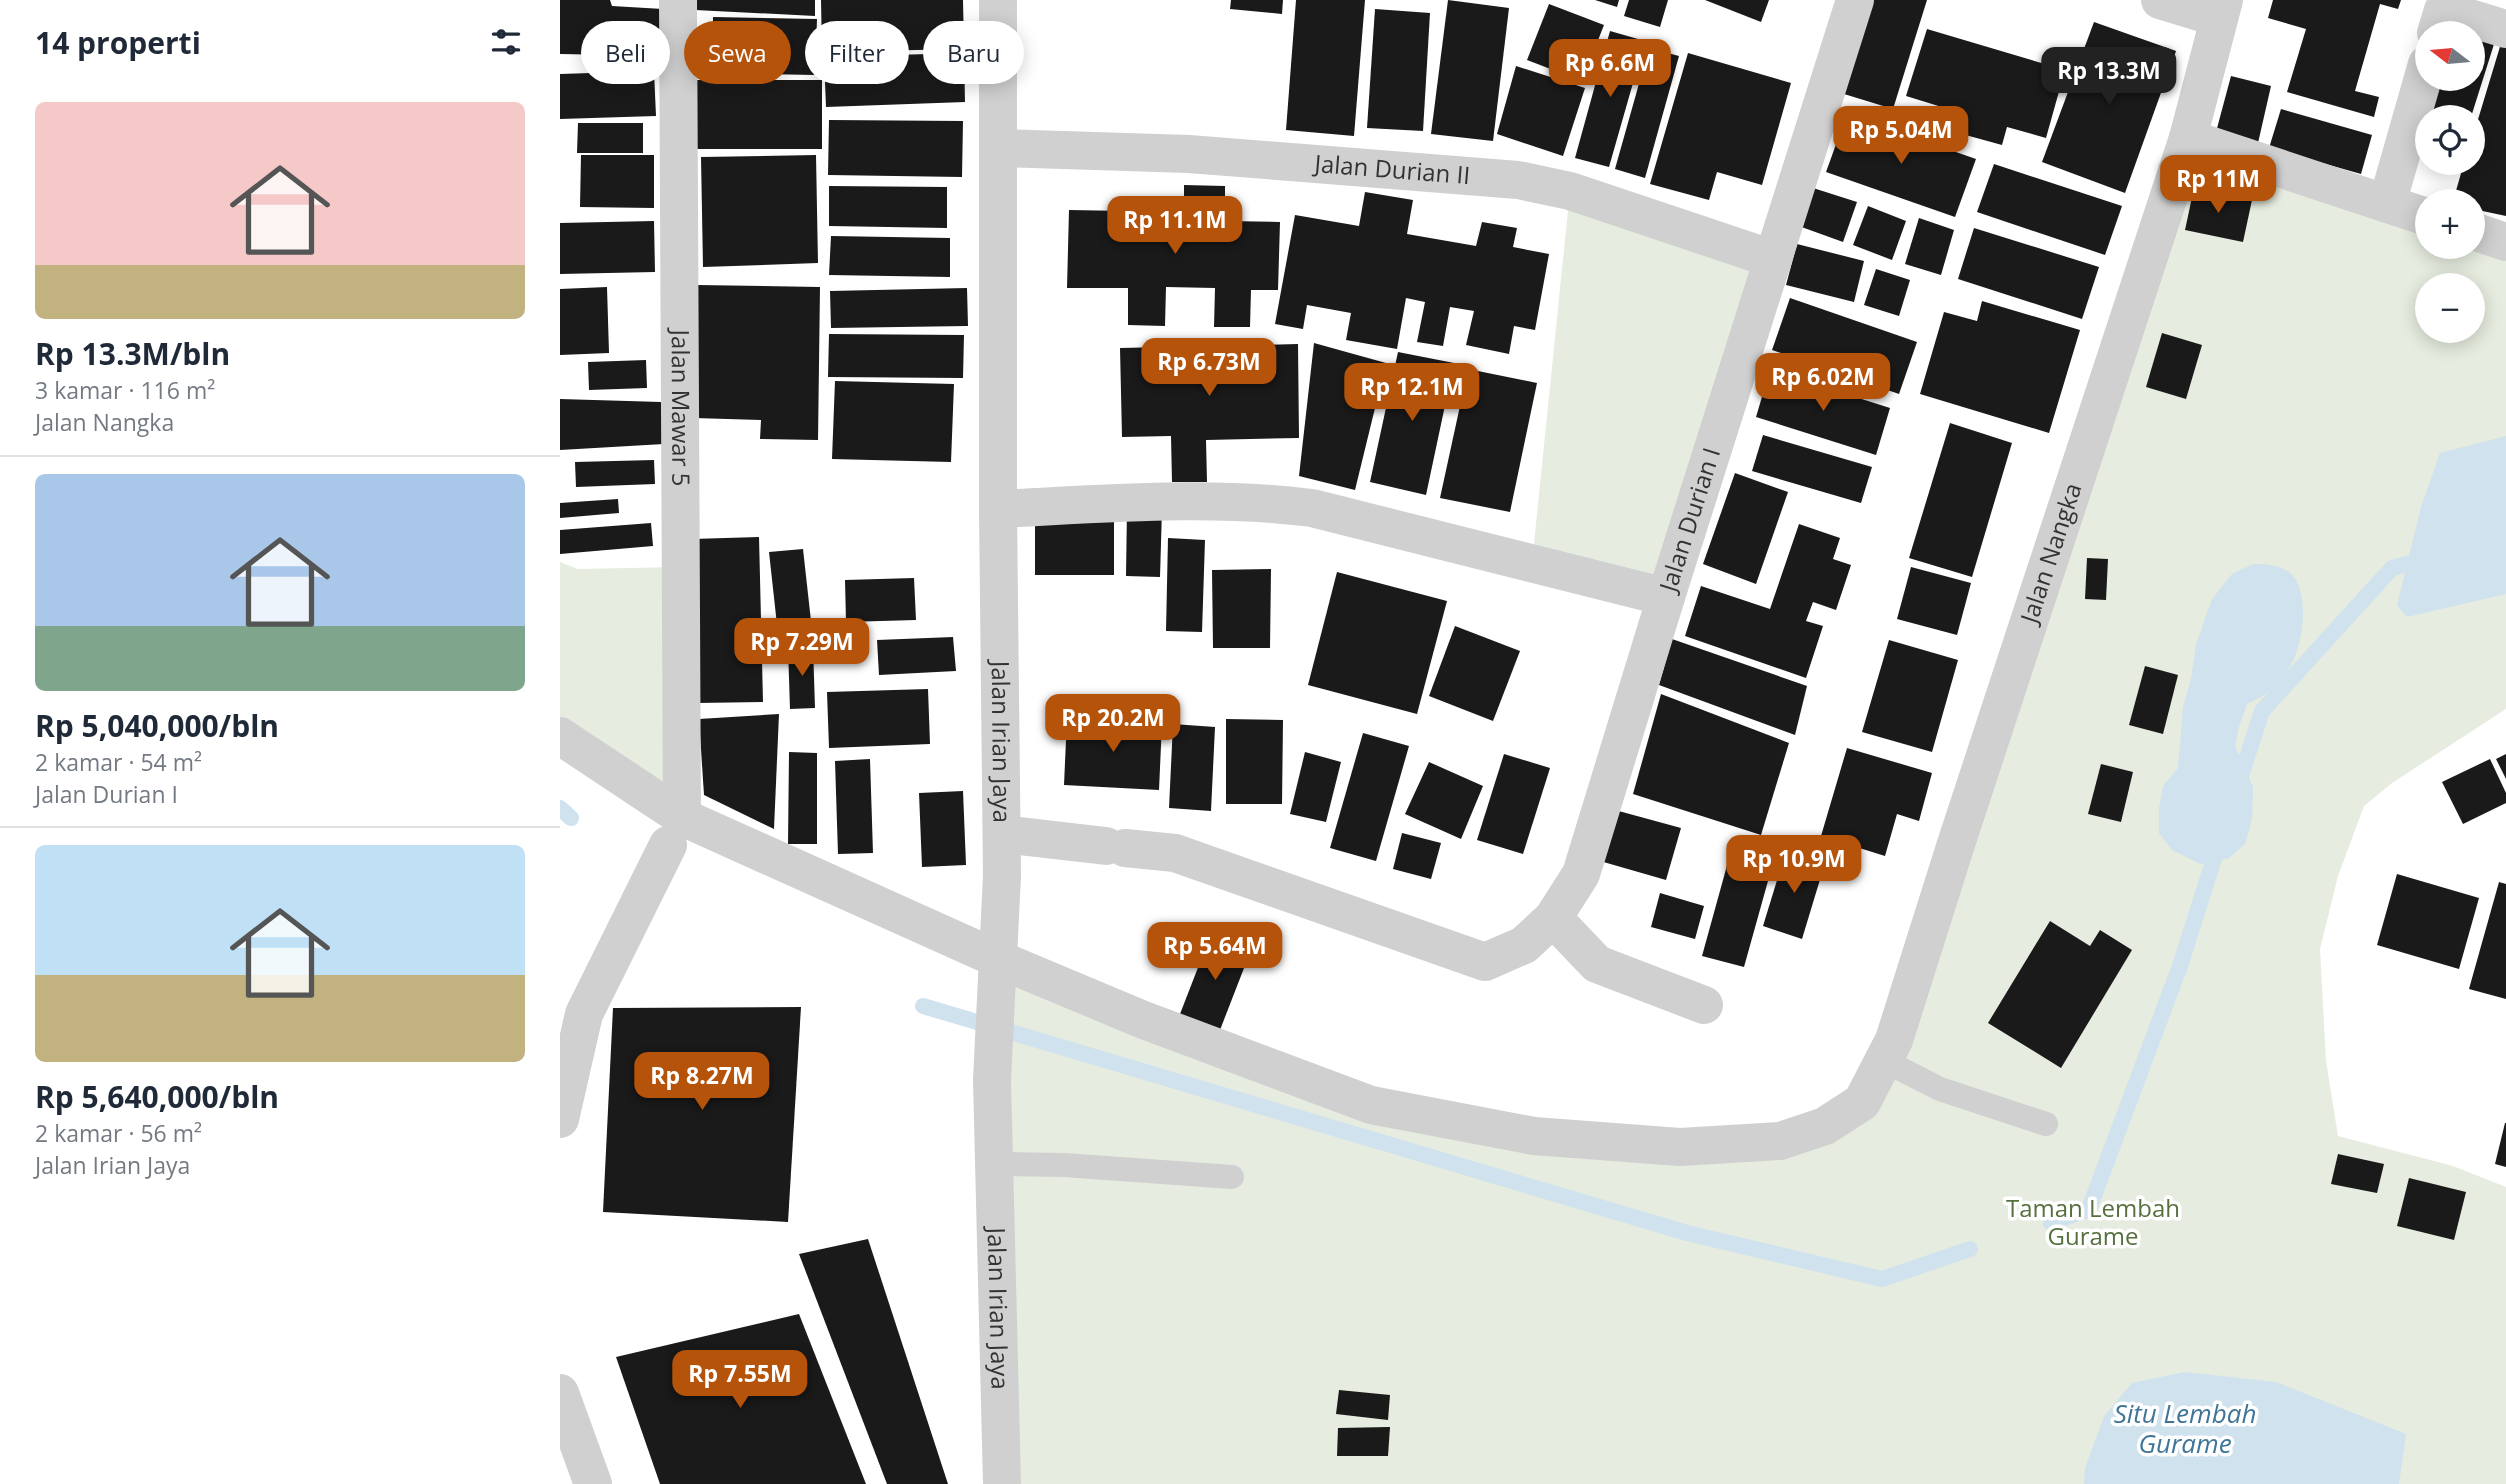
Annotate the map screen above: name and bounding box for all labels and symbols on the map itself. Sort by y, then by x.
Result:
north arrow [2415,21,2485,91]
pin: Rp 6.6M [1545,40,1675,99]
pin: Rp 13.3M [2037,48,2181,107]
pin: Rp 5.04M [1829,106,1973,166]
street label: Jalan Durian II [1311,146,1471,191]
pin: Rp 11M [2161,156,2275,215]
pin: Rp 11.1M [1103,196,1247,256]
street label: Jalan Mawar 5 [665,327,698,486]
pin: Rp 6.73M [1137,338,1281,398]
pin: Rp 6.02M [1751,354,1895,413]
pin: Rp 12.1M [1340,364,1484,423]
street label: Jalan Durian I [1650,443,1727,597]
street label: Jalan Nangka [2011,479,2088,629]
pin: Rp 7.29M [730,618,874,678]
street label: Jalan Irian Jaya [985,659,1019,823]
pin: Rp 20.2M [1041,694,1185,754]
pin: Rp 10.9M [1722,836,1866,895]
pin: Rp 5.64M [1143,922,1287,982]
pin: Rp 8.27M [630,1052,774,1112]
park label: Taman Lembah Gurame [2006,1191,2180,1252]
street label: Jalan Irian Jaya [981,1225,1018,1390]
pin: Rp 7.55M [668,1350,812,1410]
water label: Situ Lembah Gurame [2114,1395,2256,1461]

